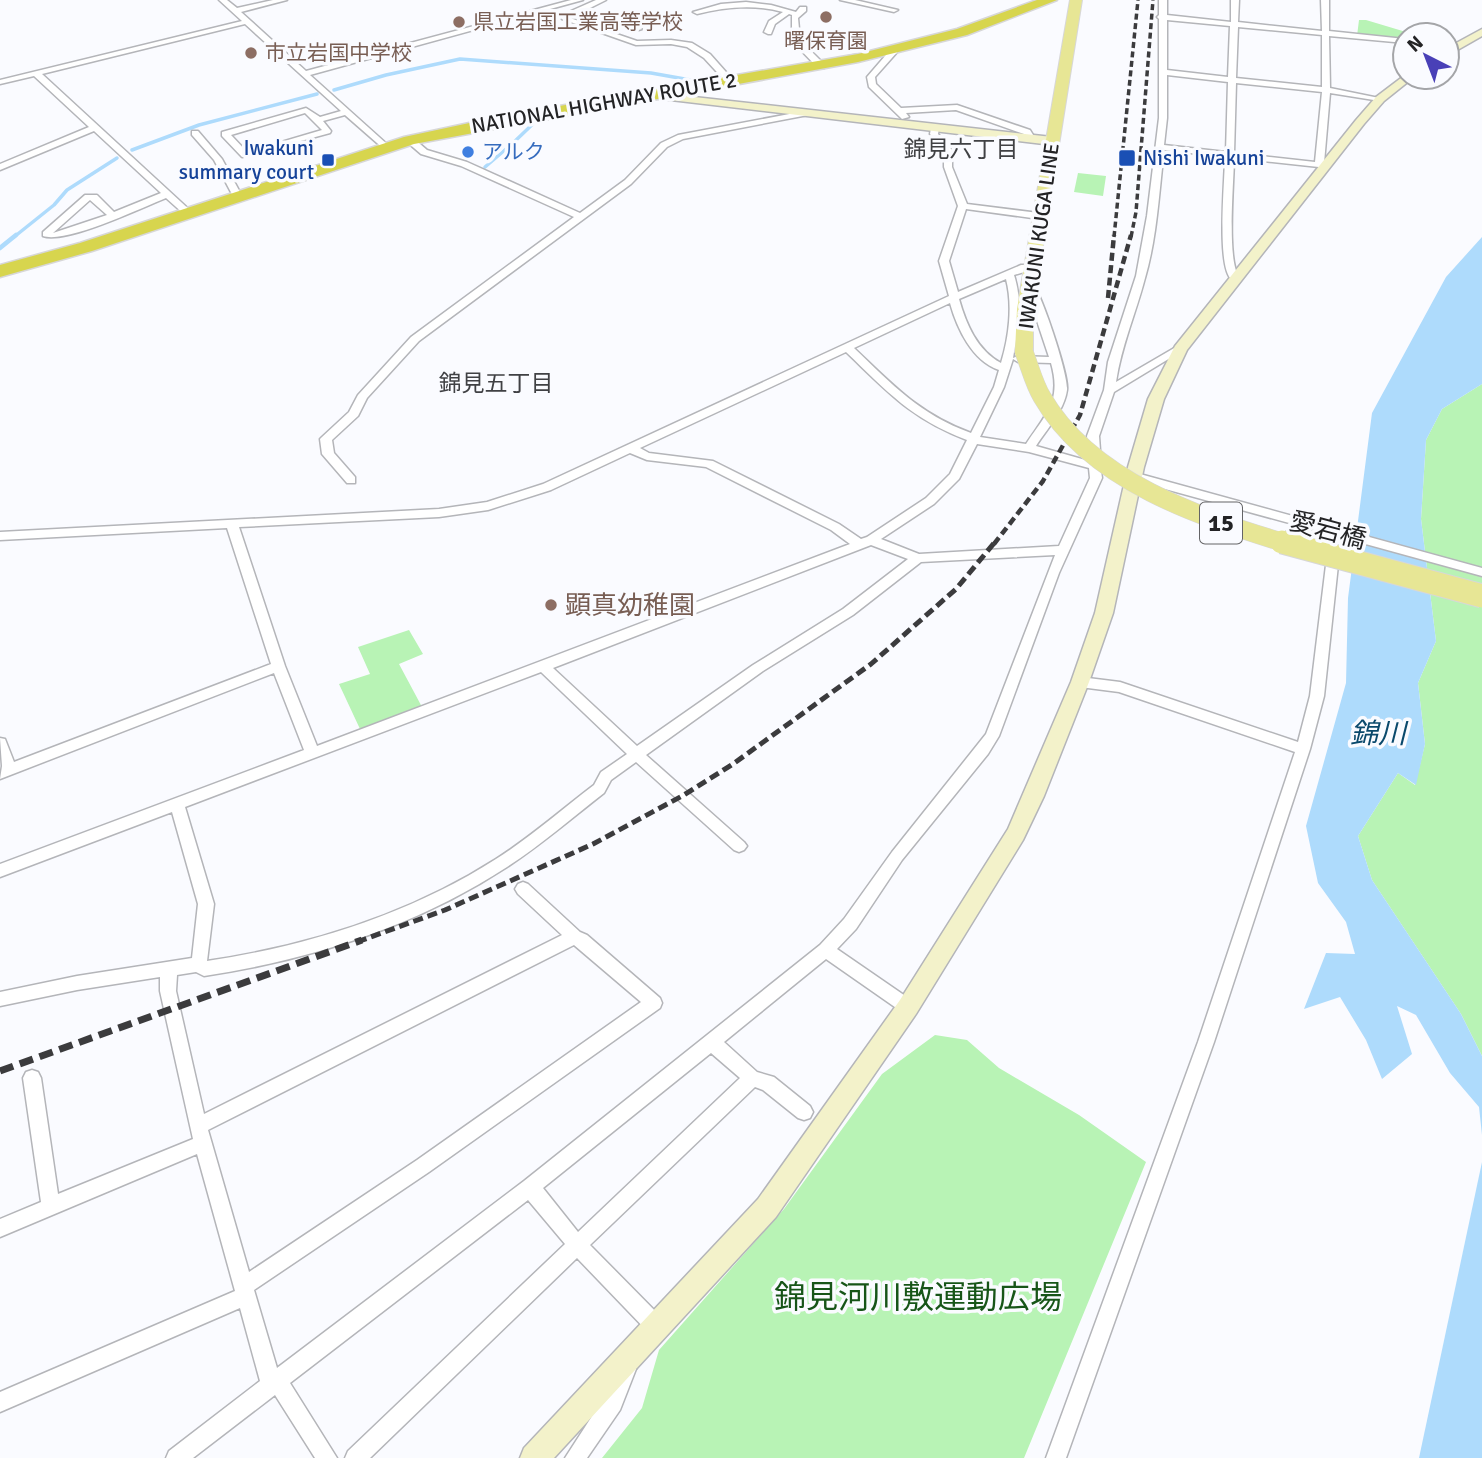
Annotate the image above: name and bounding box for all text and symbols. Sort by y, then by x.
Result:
place label: 県立岩国工業高等学校 [473,9,683,35]
marker: 曙保育園 [818,9,834,25]
marker: 県立岩国工業高等学校 [451,14,467,30]
north arrow [1391,21,1461,91]
place label: 曙保育園 [784,28,868,54]
text: N [1402,31,1428,57]
place label: 市立岩国中学校 [265,40,412,66]
marker: 市立岩国中学校 [243,45,259,61]
street label: NATIONAL HIGHWAY ROUTE 2 [469,67,739,139]
place label: Iwakuni summary court [179,135,314,185]
district label: 錦見六丁目 [904,135,1019,164]
place label: アルク [482,139,545,165]
street label: IWAKUNI KUGA LINE [1013,141,1065,331]
marker: アルク [460,144,476,160]
place label: Nishi Iwakuni [1143,145,1264,171]
marker: Nishi Iwakuni [1117,148,1137,168]
marker: Iwakuni summary court [320,152,336,168]
district label: 錦見五丁目 [439,369,554,398]
road number: 15 [1200,502,1242,544]
street label: 愛宕橋 [1286,505,1370,557]
place label: 顕真幼稚園 [565,590,695,622]
marker: 顕真幼稚園 [543,597,559,613]
water label: 錦川 [1350,717,1409,751]
park label: 錦見河川敷運動広場 [774,1278,1062,1317]

